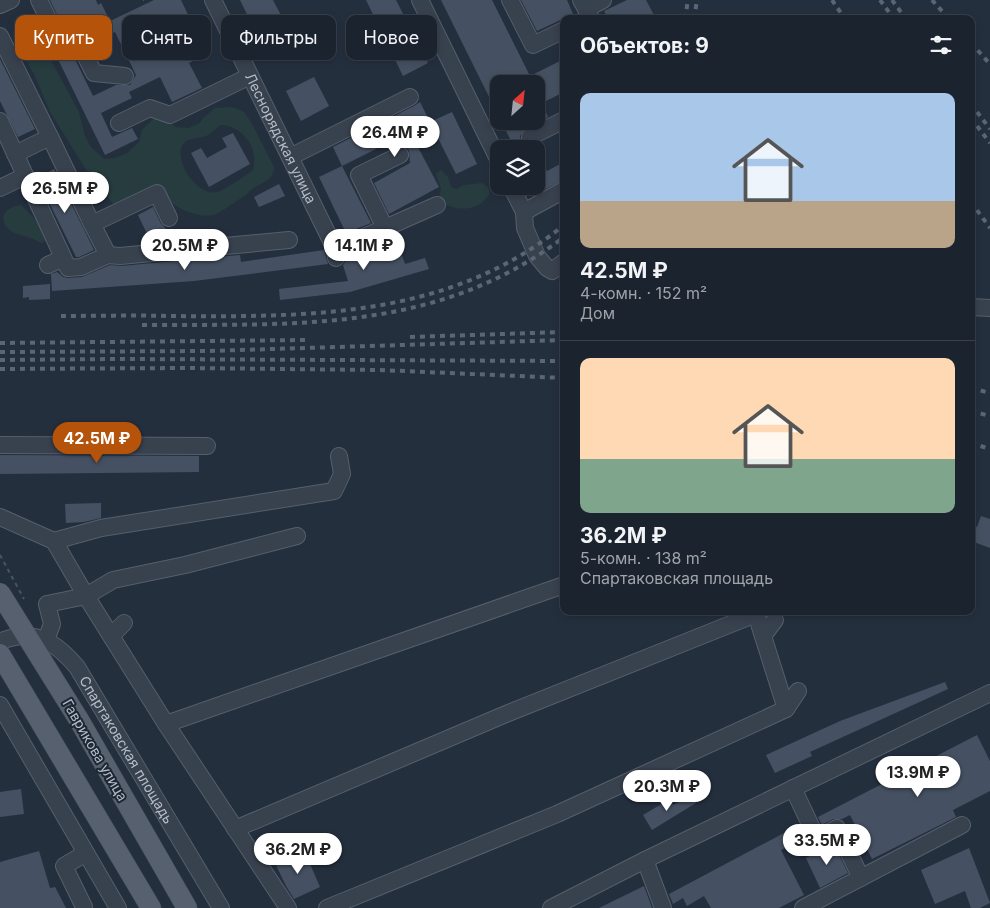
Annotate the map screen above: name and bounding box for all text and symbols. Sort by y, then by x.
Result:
chip: Купить [15,15,112,60]
chip: Снять [122,15,211,60]
chip: Фильтры [221,15,336,60]
chip: Новое [346,15,437,60]
icon: filters [927,31,955,59]
text: Объектов: 9 [580,33,709,58]
street label: Леснорядская улица [242,70,320,206]
north arrow [490,75,545,130]
map controls [490,75,545,195]
pin: 26.4M ₽ [349,116,441,158]
text: 26.4M ₽ [362,122,428,142]
icon: home [723,125,813,215]
button: layers [490,140,545,195]
pin: 26.5M ₽ [19,172,111,214]
text: 26.5M ₽ [32,178,98,198]
pin: 20.5M ₽ [139,228,231,271]
pin: 14.1M ₽ [318,228,410,271]
text: 20.5M ₽ [152,235,218,255]
text: 14.1M ₽ [335,235,393,255]
text: 42.5M ₽ [580,258,668,283]
text: 4-комн. · 152 m² [580,283,707,303]
text: Дом [580,303,615,323]
icon: home [723,391,813,481]
pin: 42.5M ₽ [51,422,143,464]
text: 42.5M ₽ [64,428,130,448]
text: 36.2M ₽ [580,523,667,548]
text: 5-комн. · 138 m² [580,548,707,568]
text: Спартаковская площадь [580,568,773,588]
street label: Спартаковская площадь [76,673,178,827]
street label: Гаврикова улица [59,696,132,804]
pin: 13.9M ₽ [872,756,964,798]
text: 13.9M ₽ [887,762,949,782]
pin: 20.3M ₽ [621,770,713,812]
text: 20.3M ₽ [634,776,700,796]
pin: 33.5M ₽ [781,824,873,866]
text: 33.5M ₽ [794,830,860,850]
pin: 36.2M ₽ [252,832,344,875]
text: 36.2M ₽ [265,839,331,859]

